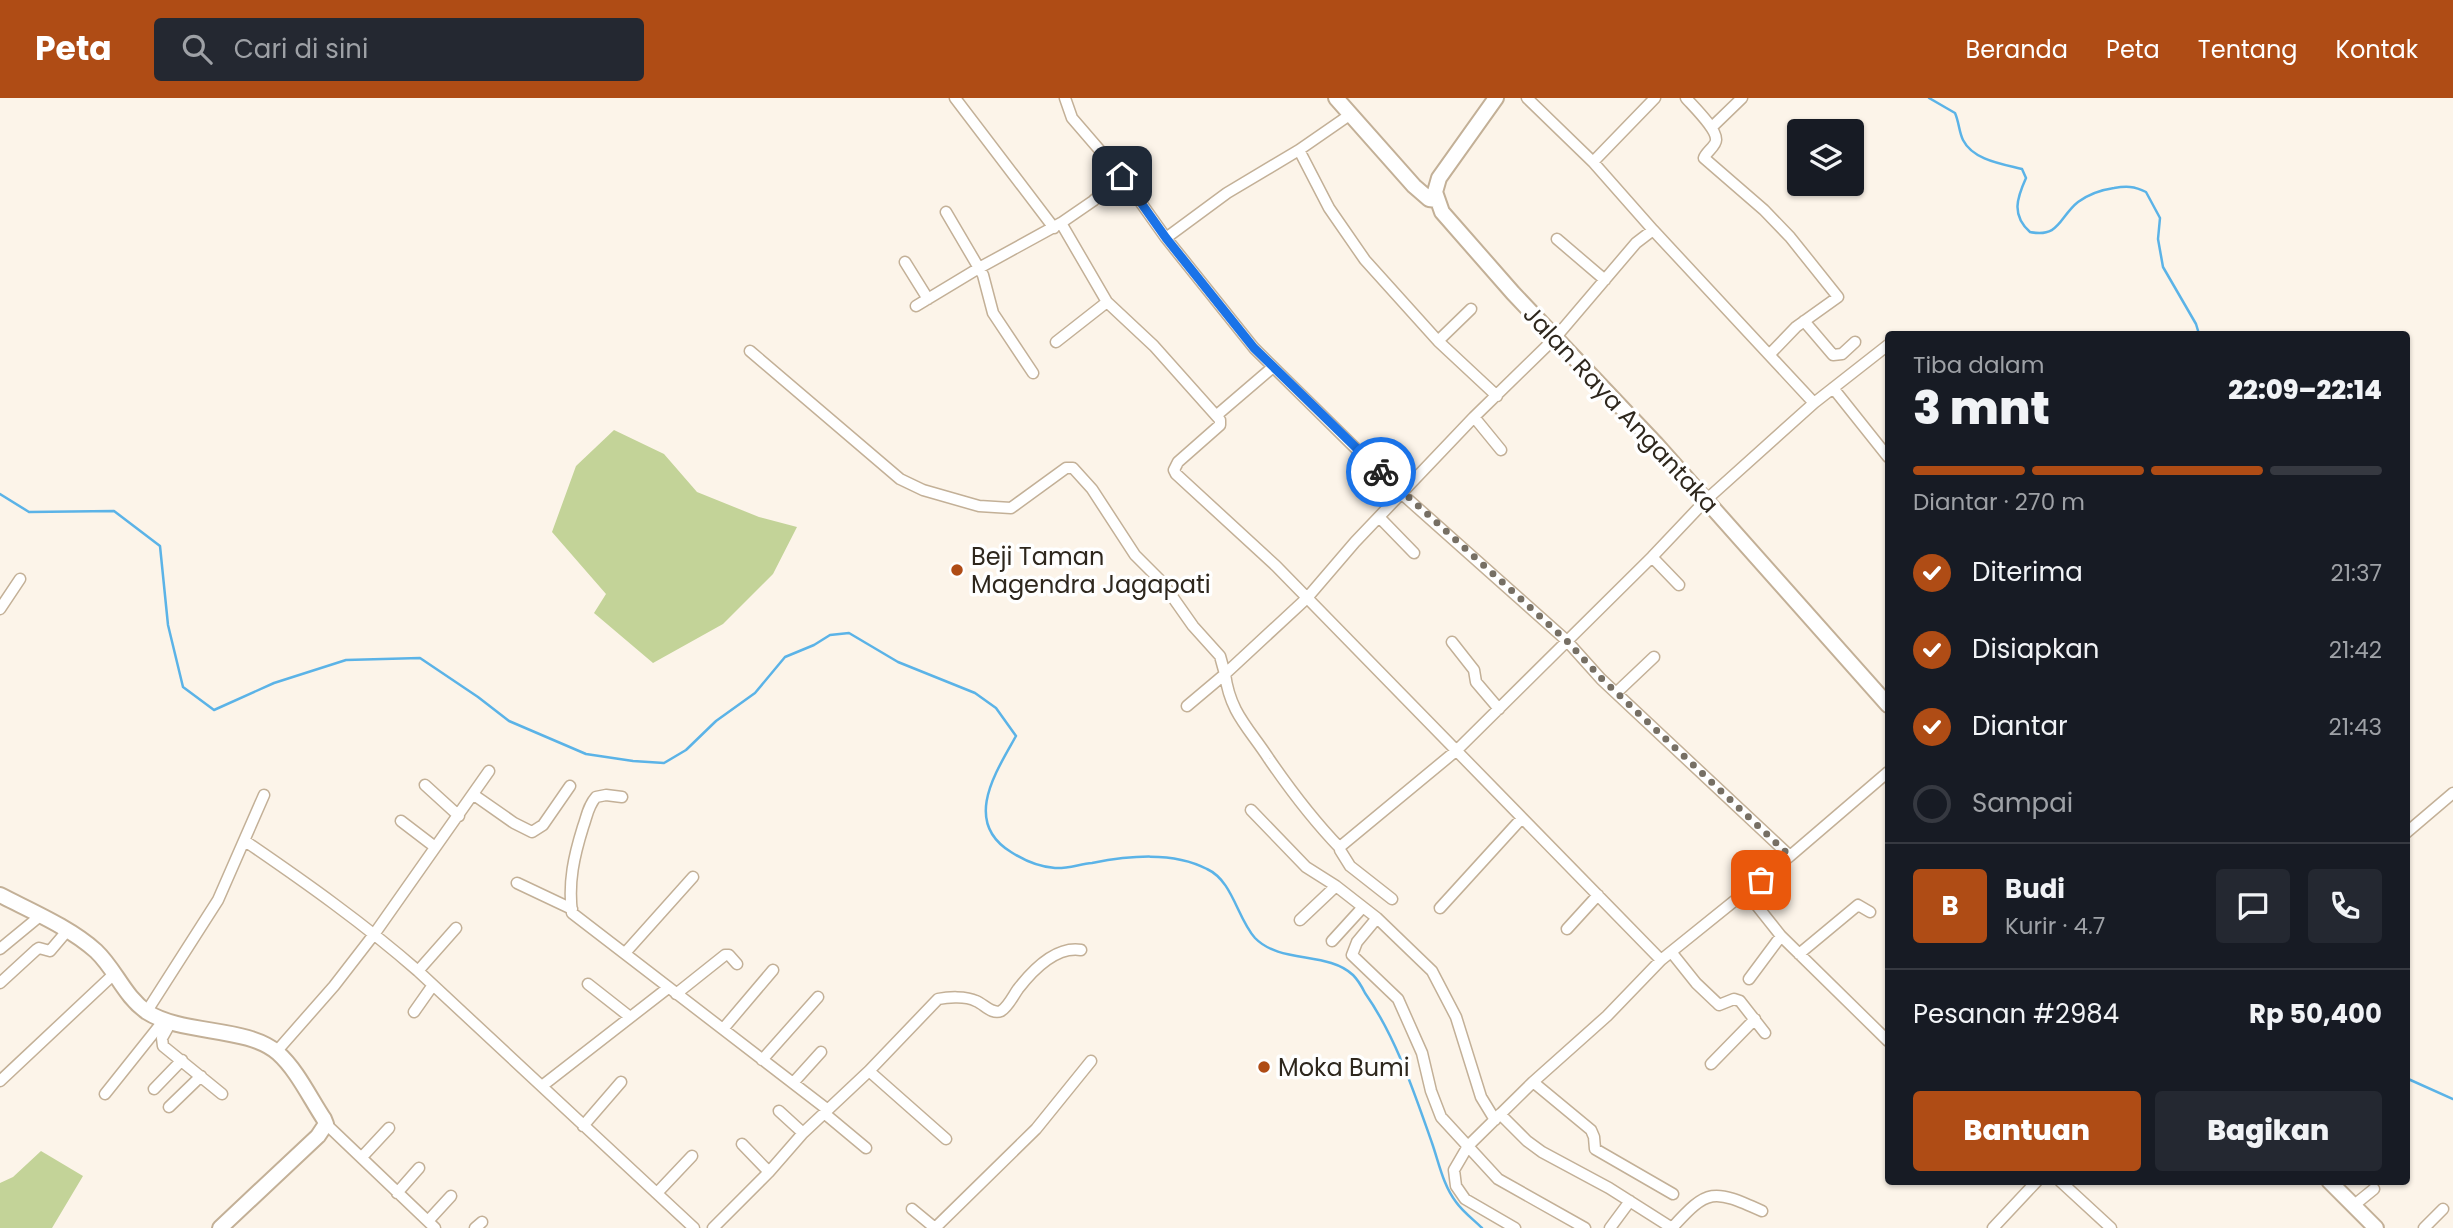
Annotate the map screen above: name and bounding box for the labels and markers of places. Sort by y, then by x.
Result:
pin [1092,146,1152,206]
place label: Beji Taman Magendra Jagapati [971,540,1211,601]
marker: Beji Taman Magendra Jagapati [949,562,965,578]
pin [1731,850,1791,910]
place label: Moka Bumi [1278,1051,1410,1084]
marker: Moka Bumi [1256,1059,1272,1075]

